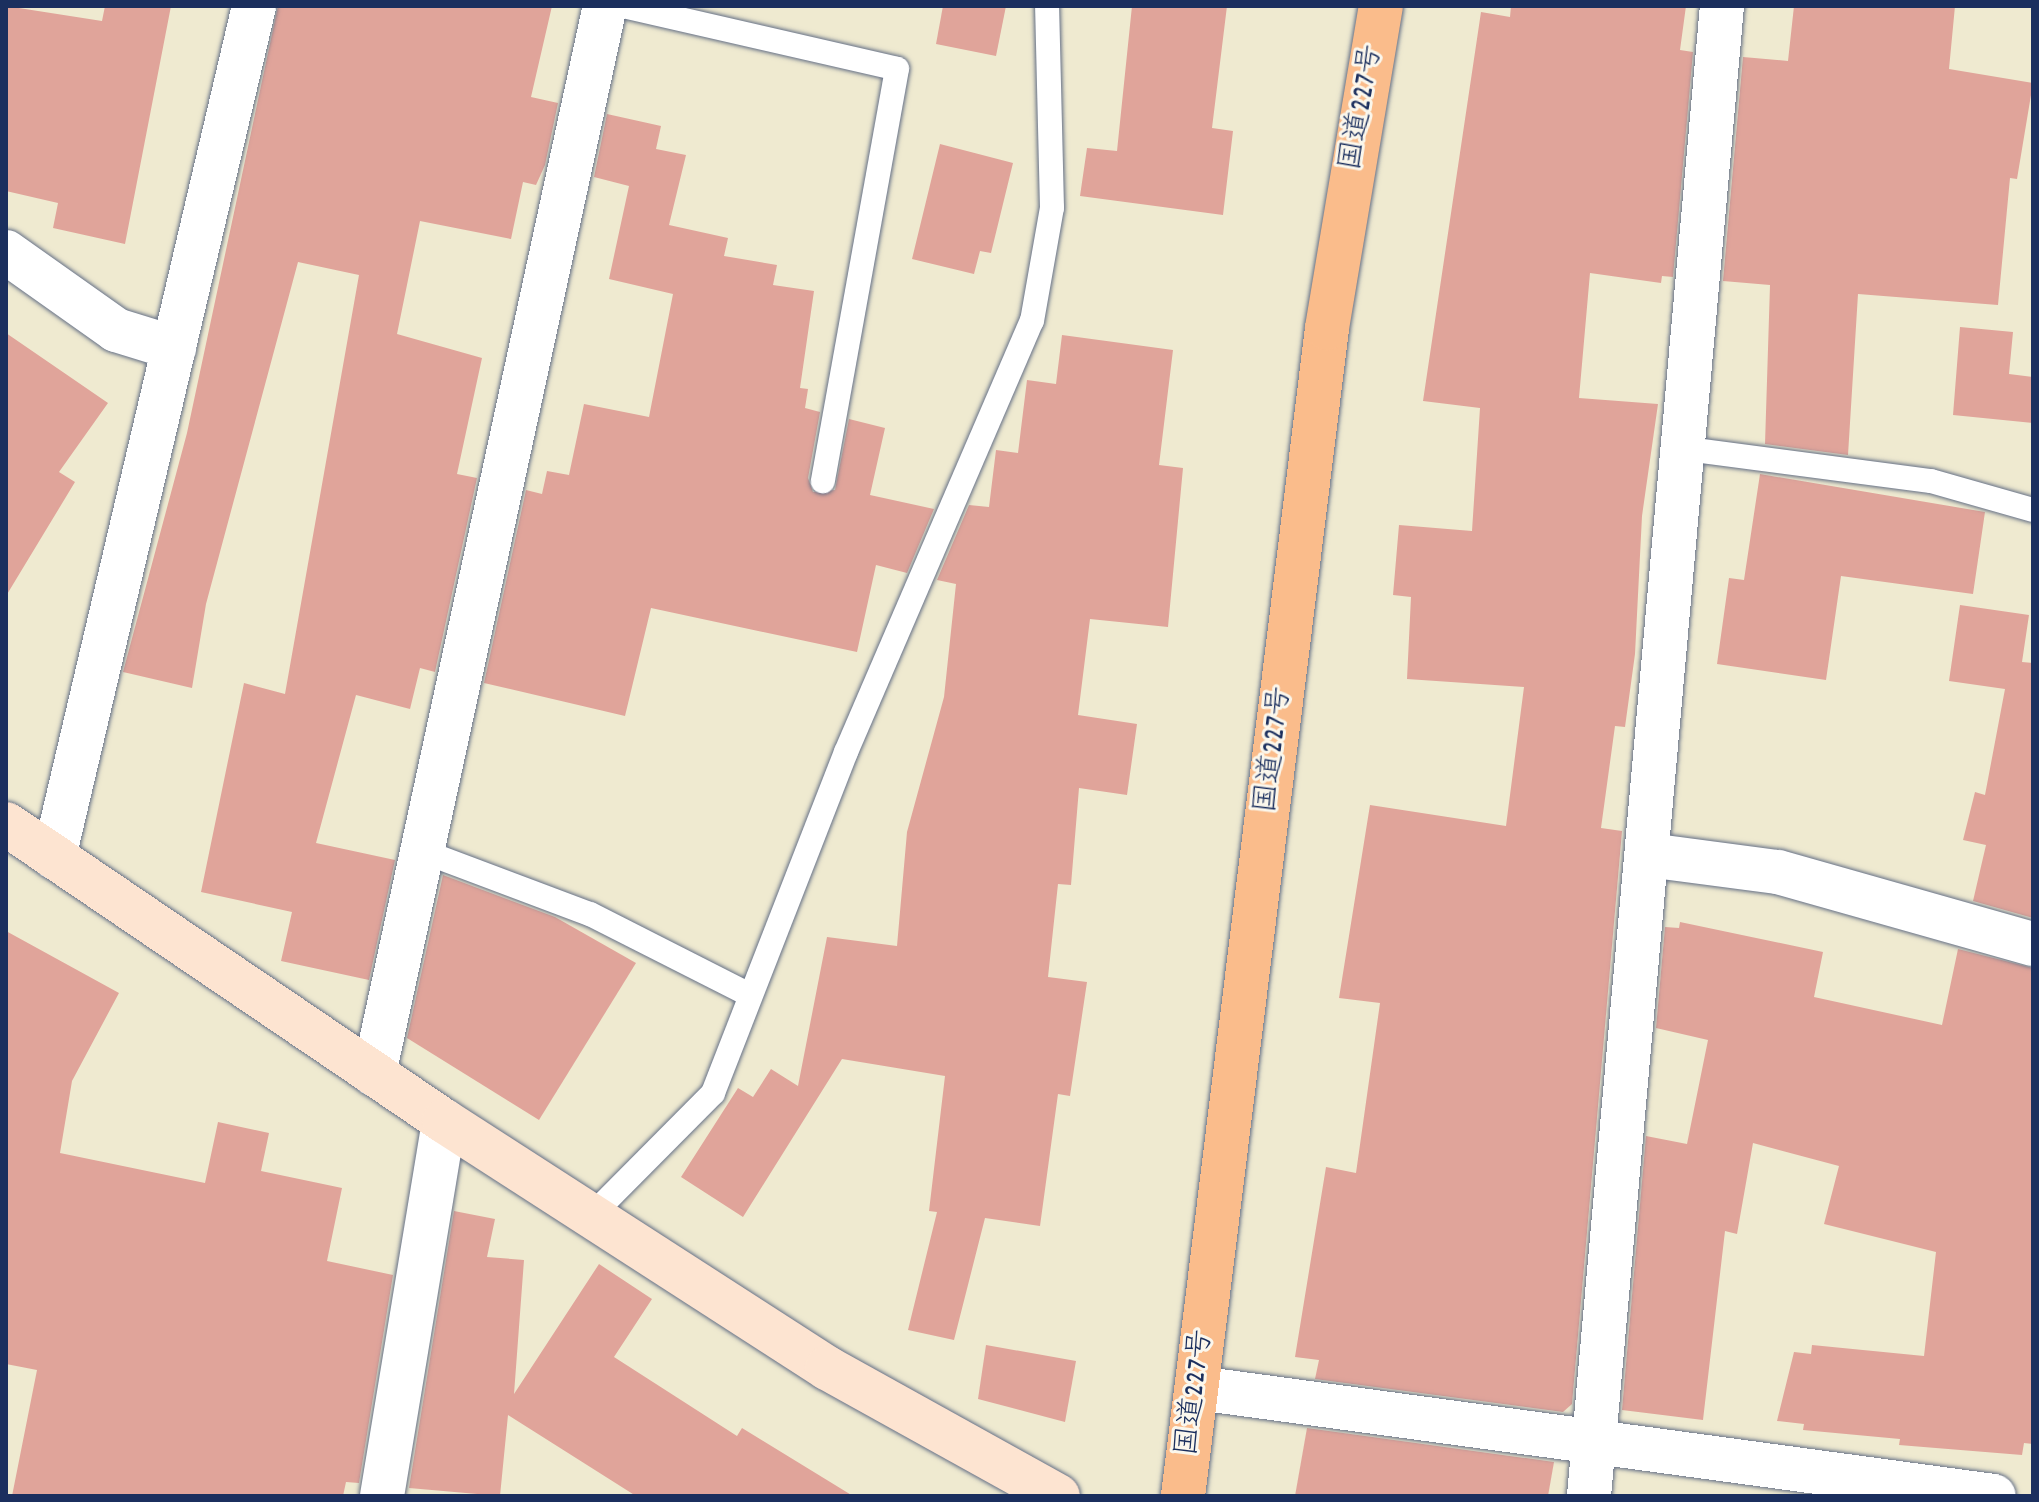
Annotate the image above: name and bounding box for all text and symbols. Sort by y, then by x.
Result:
street label: 国道227号 [1335,42,1393,174]
street label: 国道227号 [1250,684,1302,816]
street label: 国道227号 [1171,1327,1223,1459]

